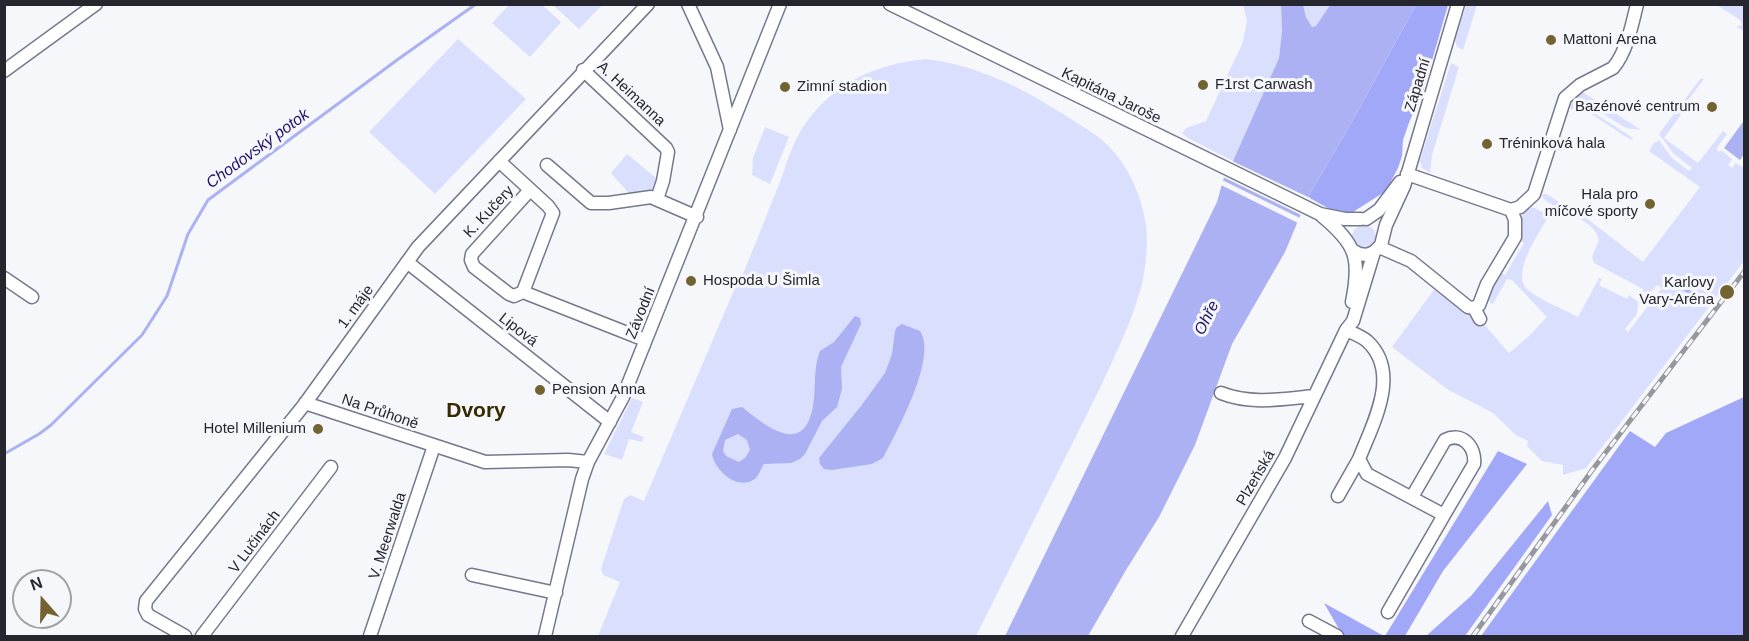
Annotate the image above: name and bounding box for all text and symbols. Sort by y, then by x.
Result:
place label: Mattoni Arena [1563,31,1656,49]
marker: Mattoni Arena [1544,33,1558,47]
street label: Západní [1401,56,1435,114]
street label: A. Heimanna [593,58,669,130]
street label: Kapitána Jaroše [1058,64,1164,128]
place label: F1rst Carwash [1215,76,1313,94]
place label: Zimní stadion [797,78,887,96]
marker: F1rst Carwash [1196,78,1210,92]
marker: Zimní stadion [778,80,792,94]
place label: Bazénové centrum [1575,98,1700,116]
marker: Bazénové centrum [1705,100,1719,114]
water label: Chodovský potok [203,105,313,193]
place label: Tréninková hala [1499,135,1605,153]
marker: Tréninková hala [1480,137,1494,151]
street label: K. Kučery [460,182,518,242]
place label: Hala pro míčové sporty [1545,186,1638,221]
marker: Hala pro míčové sporty [1643,197,1657,211]
place label: Hospoda U Šimla [703,272,820,290]
marker: Hospoda U Šimla [684,274,698,288]
place label: Karlovy Vary-Aréna [1639,274,1714,309]
street label: 1. máje [334,282,378,332]
marker: Karlovy Vary-Aréna [1718,283,1736,301]
street label: Závodní [623,285,659,341]
water label: Ohře [1191,298,1223,338]
street label: Lipová [495,309,541,351]
place label: Pension Anna [552,381,645,399]
marker: Pension Anna [533,383,547,397]
street label: Na Průhoně [339,390,421,434]
district label: Dvory [446,398,506,424]
place label: Hotel Millenium [203,420,306,438]
marker: Hotel Millenium [311,422,325,436]
street label: Plzeňská [1233,447,1279,509]
street label: V. Meerwalda [365,490,411,582]
street label: V Lučinách [225,507,285,577]
north arrow [12,569,72,629]
text: N [28,574,45,593]

